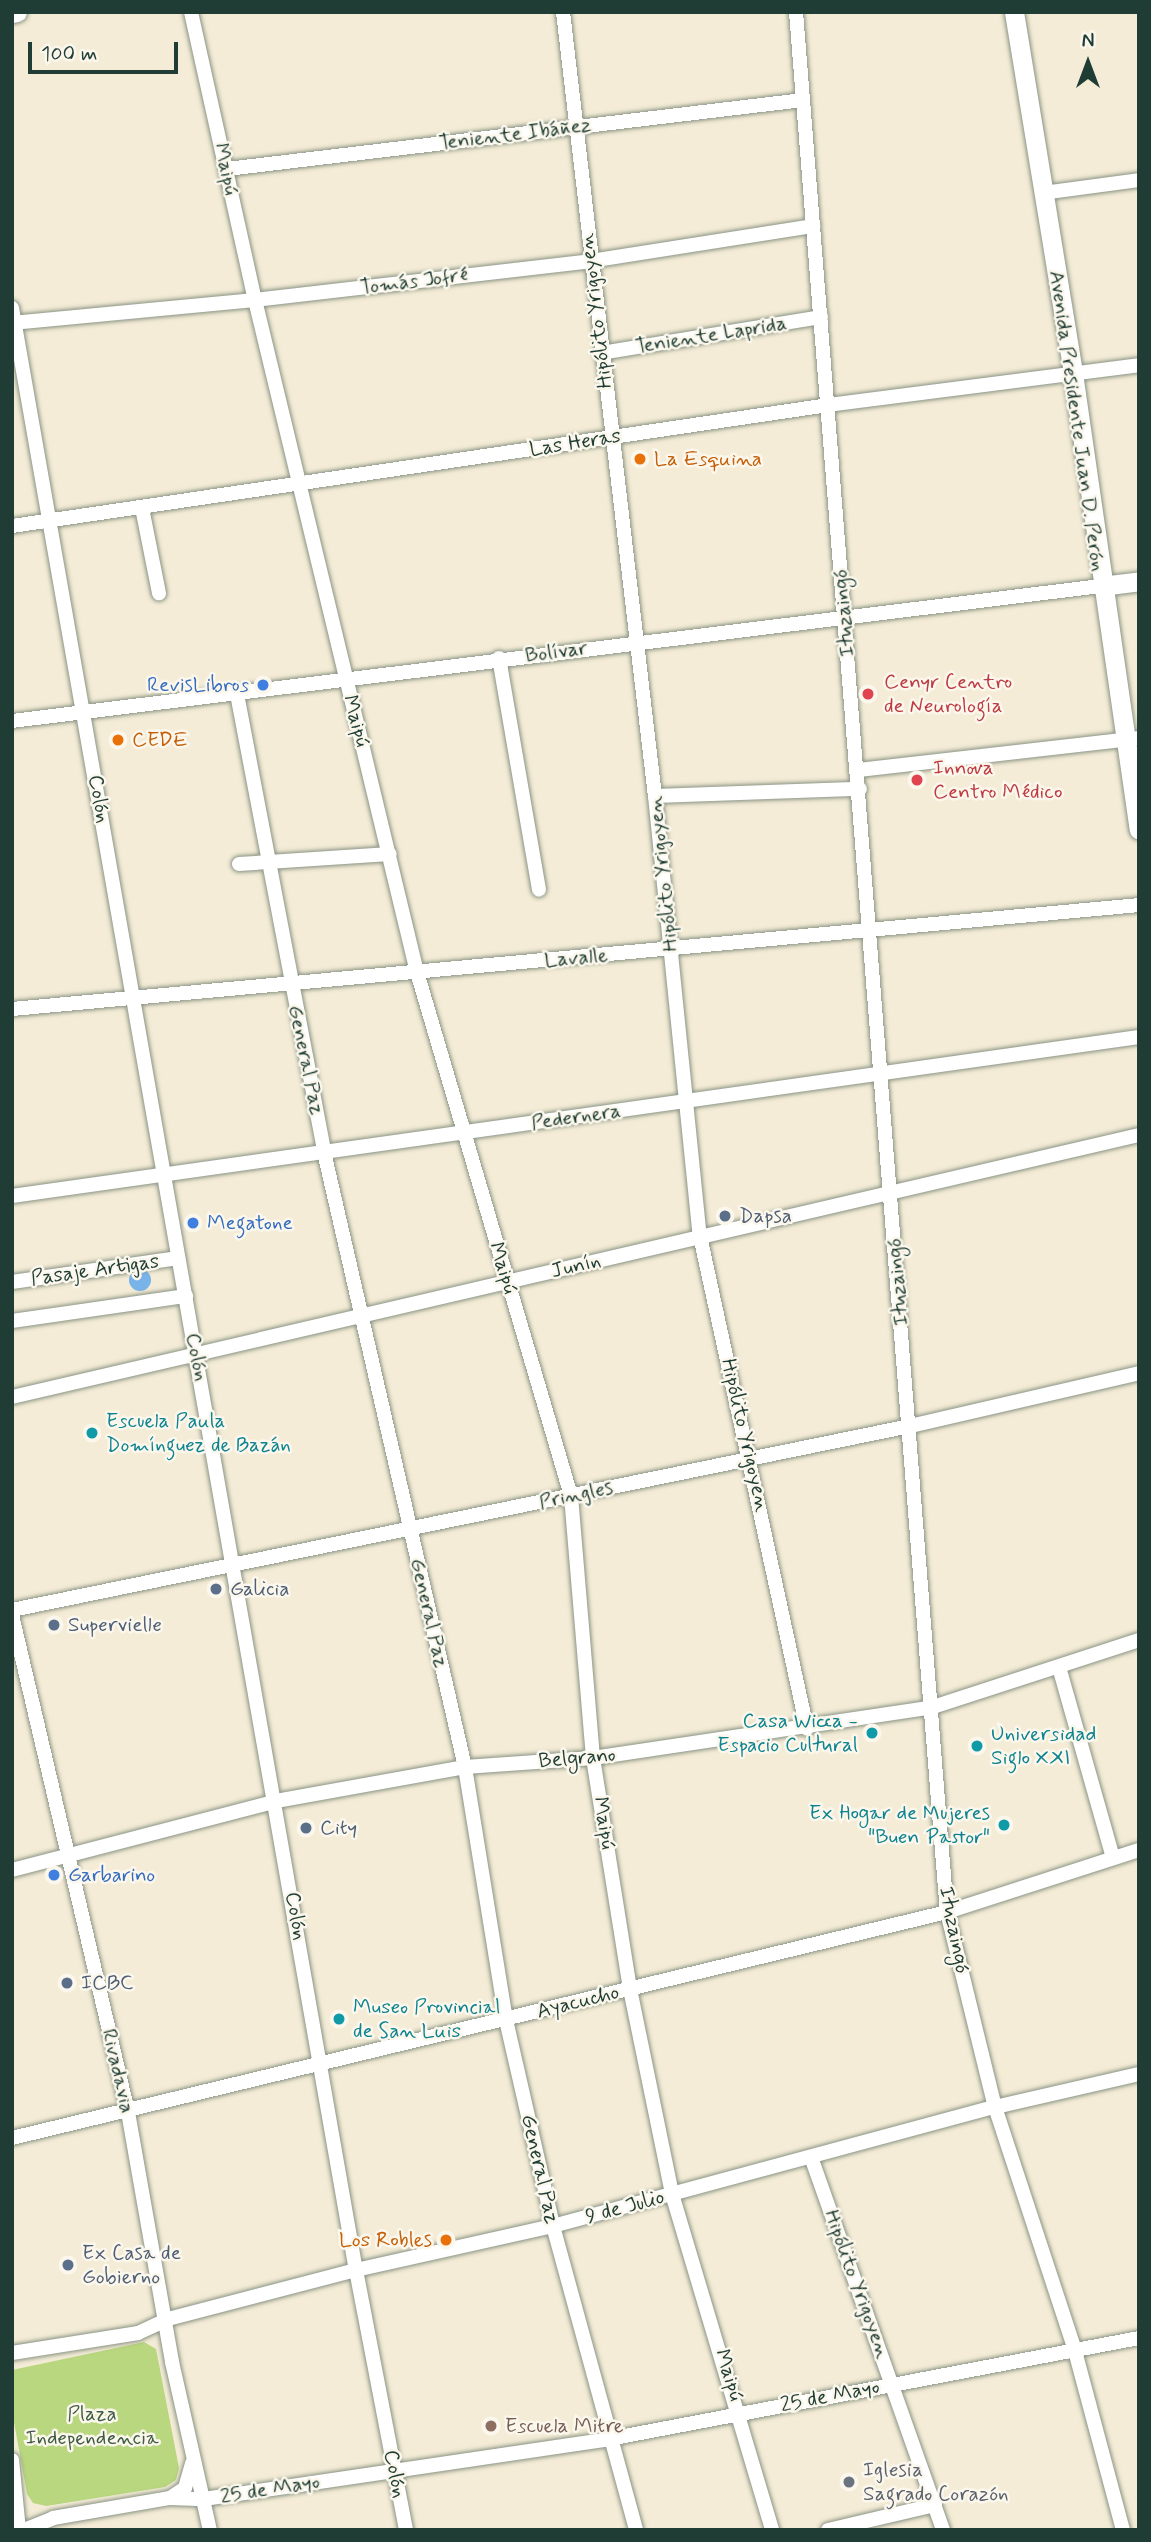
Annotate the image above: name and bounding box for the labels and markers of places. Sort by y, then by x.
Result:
place label: La Esquina [654,446,756,472]
marker: La Esquina [632,451,648,467]
place label: Cenyr Centro de Neurología [884,669,1008,719]
place label: RevisLibros [147,672,249,698]
marker: RevisLibros [255,677,271,693]
marker: Cenyr Centro de Neurología [858,684,878,704]
place label: CEDE [132,727,188,753]
marker: CEDE [110,732,126,748]
place label: Innova Centro Médico [933,755,1063,805]
marker: Innova Centro Médico [907,770,927,790]
place label: Dapsa [739,1203,792,1229]
marker: Dapsa [717,1208,733,1224]
place label: Megatone [207,1210,293,1236]
marker: Megatone [185,1215,201,1231]
place label: Escuela Paula Domínguez de Bazán [106,1408,293,1458]
marker: Escuela Paula Domínguez de Bazán [84,1425,100,1441]
place label: Galicia [230,1576,290,1602]
marker: Galicia [208,1581,224,1597]
place label: Supervielle [68,1612,162,1638]
marker: Supervielle [46,1617,62,1633]
place label: Casa Wicca - Espacio Cultural [715,1708,858,1758]
place label: Universidad Siglo XXI [991,1721,1096,1771]
marker: Casa Wicca - Espacio Cultural [864,1725,880,1741]
marker: Universidad Siglo XXI [969,1738,985,1754]
place label: Ex Hogar de Mujeres "Buen Pastor" [803,1800,990,1850]
place label: City [320,1815,357,1841]
marker: Ex Hogar de Mujeres "Buen Pastor" [996,1817,1012,1833]
marker: City [298,1820,314,1836]
place label: Garbarino [68,1862,155,1888]
marker: Garbarino [46,1867,62,1883]
place label: ICBC [81,1970,133,1996]
marker: ICBC [59,1975,75,1991]
place label: Museo Provincial de San Luis [353,1994,500,2044]
marker: Museo Provincial de San Luis [331,2011,347,2027]
place label: Los Robles [338,2227,432,2253]
marker: Los Robles [438,2232,454,2248]
place label: Ex Casa de Gobierno [82,2240,183,2290]
marker: Ex Casa de Gobierno [60,2257,76,2273]
place label: Escuela Mitre [505,2413,624,2439]
marker: Escuela Mitre [483,2418,499,2434]
place label: Iglesia Sagrado Corazón [863,2457,1011,2507]
marker: Iglesia Sagrado Corazón [841,2474,857,2490]

